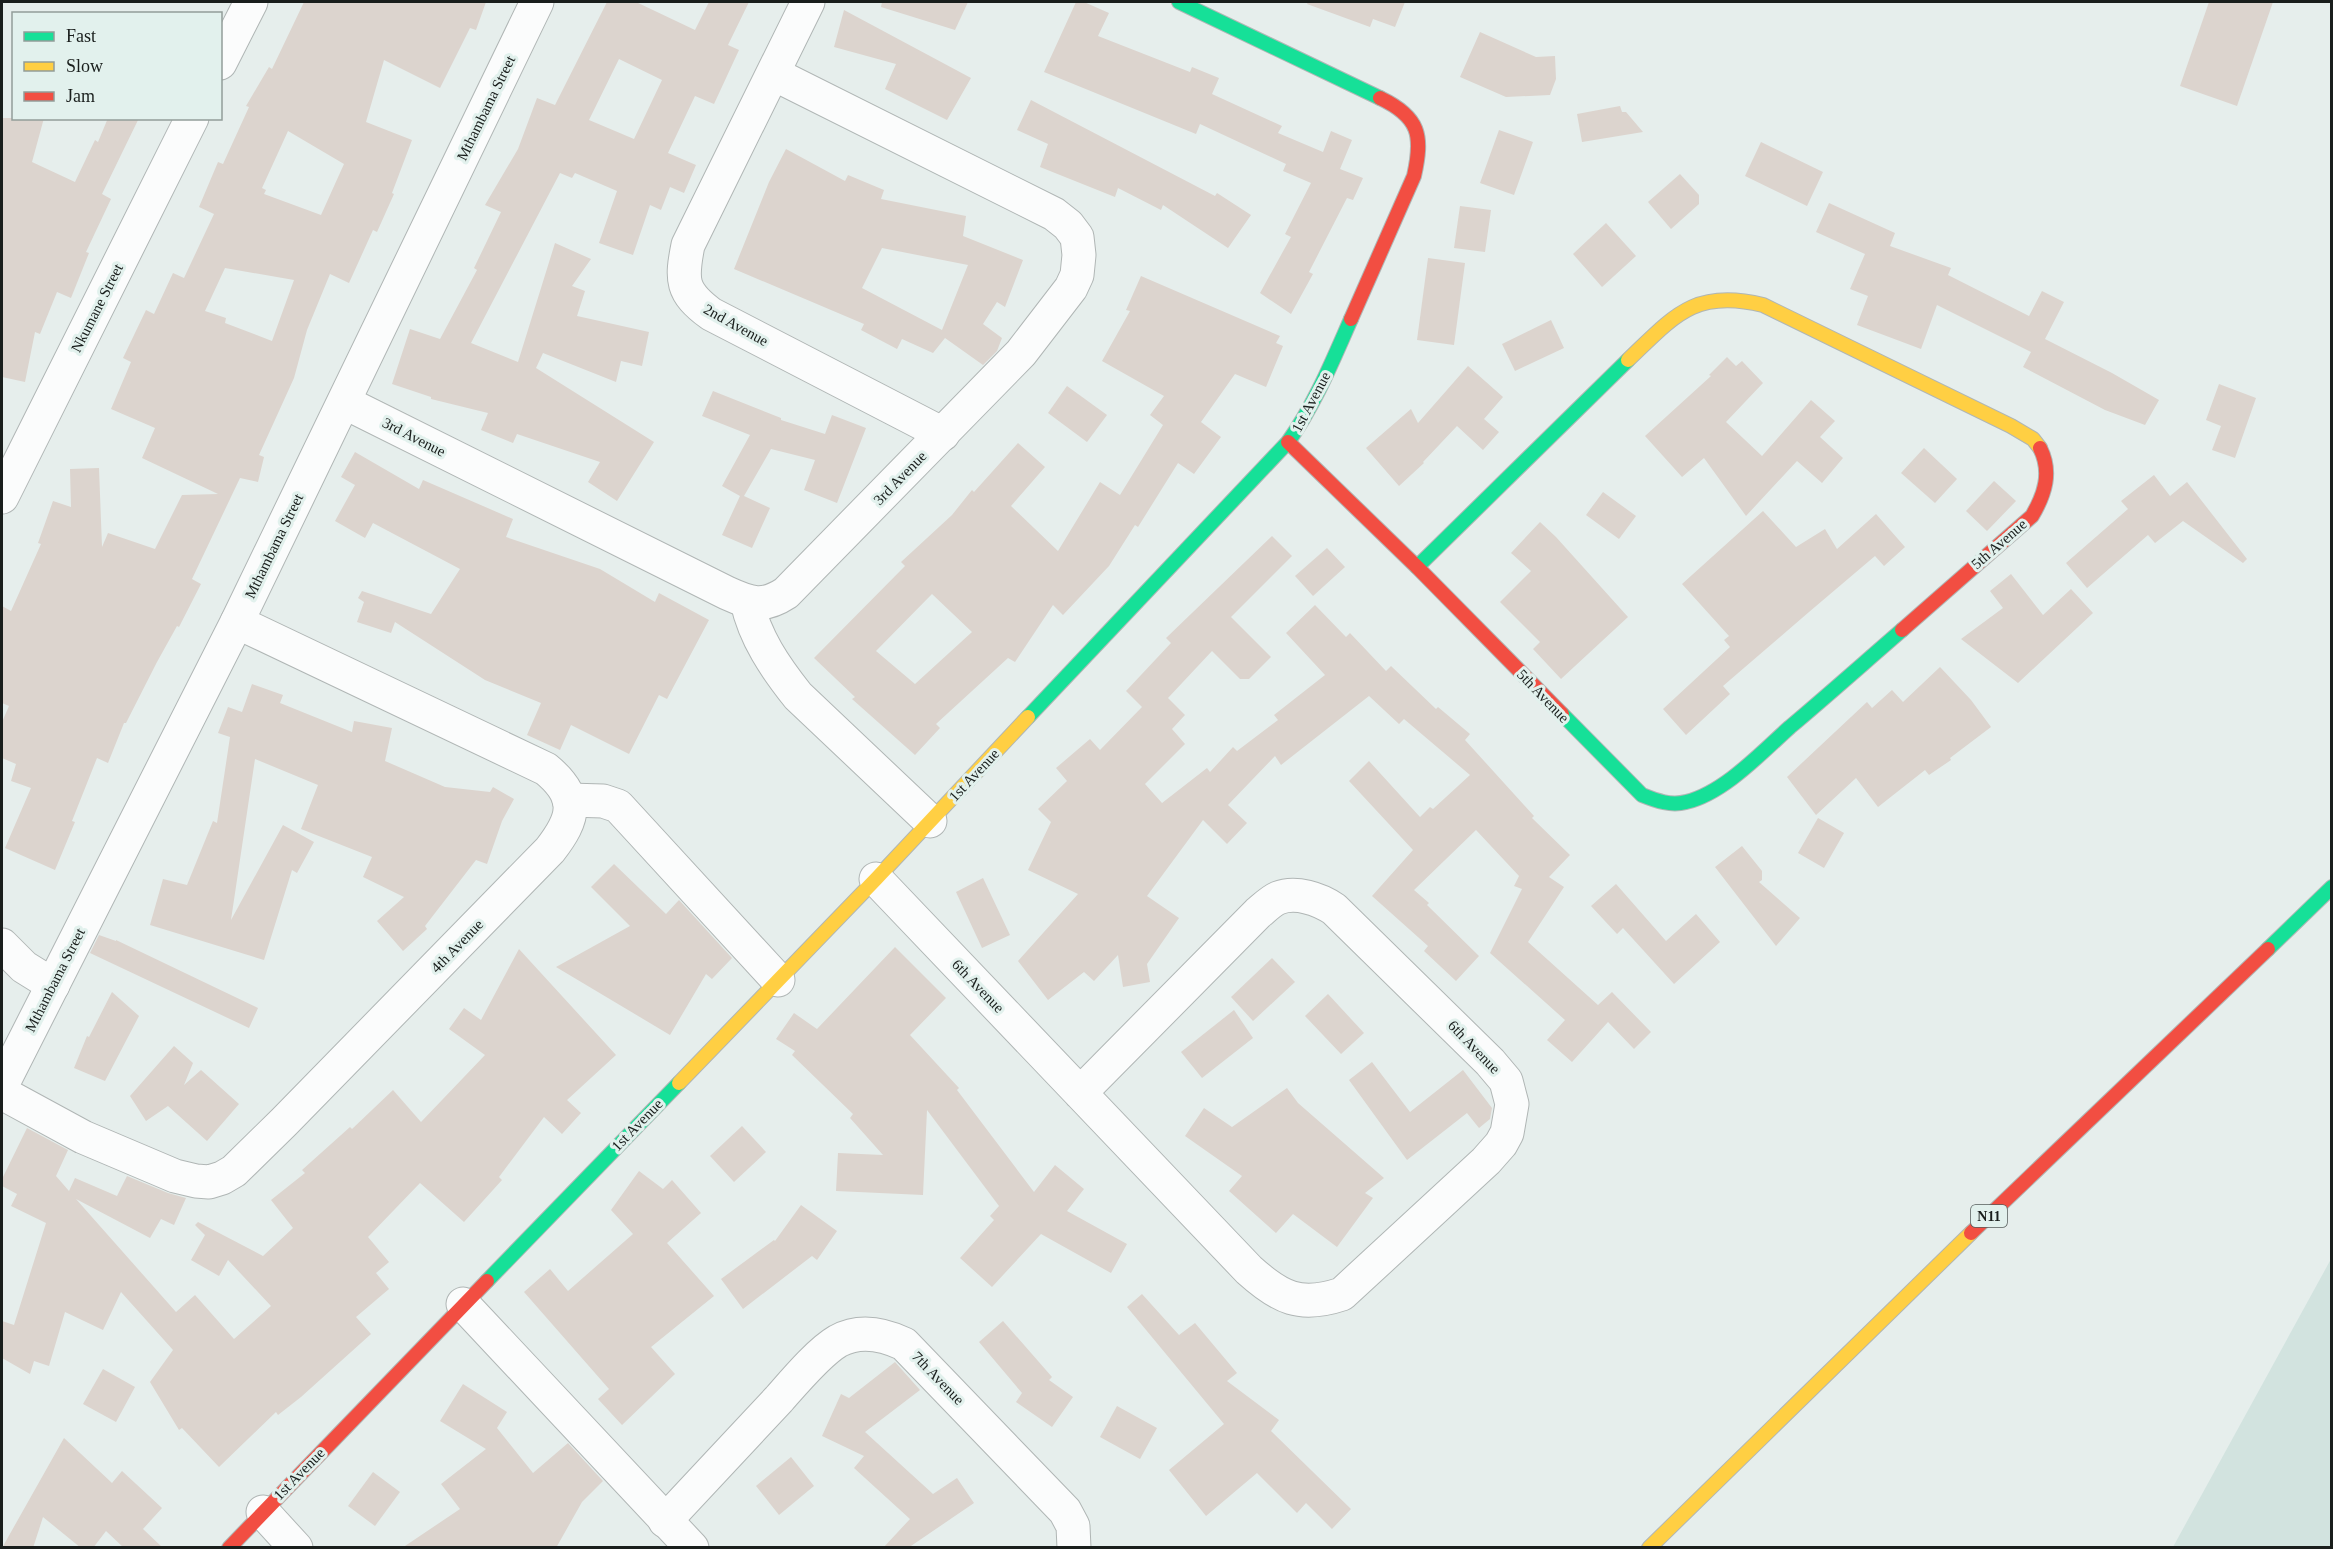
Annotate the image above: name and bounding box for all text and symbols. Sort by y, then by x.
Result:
legend [12,12,222,120]
text: Fast [66,26,96,46]
street label: Mthambama Street [454,52,519,163]
text: Slow [66,56,103,76]
text: Jam [66,86,95,106]
street label: Nkumane Street [68,260,127,355]
street label: 2nd Avenue [701,301,771,349]
street label: 1st Avenue [1288,369,1334,435]
street label: 3rd Avenue [380,414,448,460]
street label: 3rd Avenue [870,448,930,508]
street label: Mthambama Street [242,490,307,601]
street label: 5th Avenue [1968,516,2030,572]
street label: 5th Avenue [1514,666,1572,726]
street label: 1st Avenue [946,745,1003,805]
street label: 4th Avenue [428,916,486,976]
street label: Mthambama Street [22,925,89,1035]
street label: 6th Avenue [949,956,1007,1016]
street label: 6th Avenue [1445,1017,1503,1077]
street label: 1st Avenue [608,1095,666,1154]
road number: N11 [1971,1205,2007,1227]
street label: 7th Avenue [909,1348,967,1408]
street label: 1st Avenue [270,1444,328,1503]

